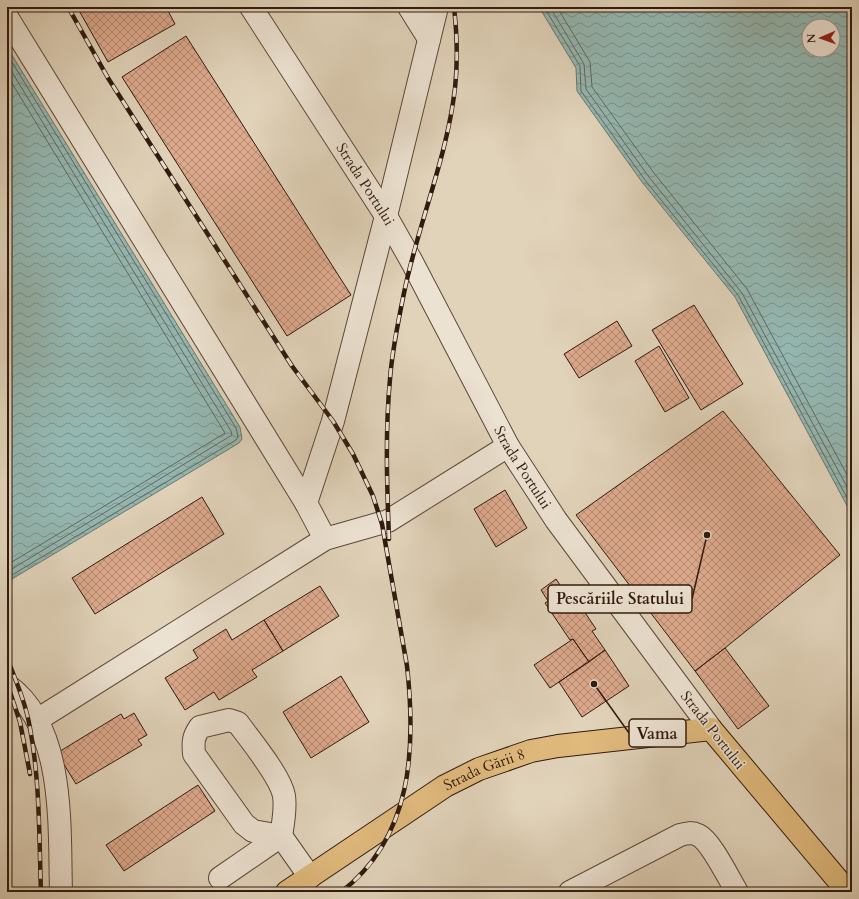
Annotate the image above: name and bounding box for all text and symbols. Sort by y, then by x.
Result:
north arrow [801,18,841,58]
text: N [804,33,819,43]
street label: Strada Portului [331,139,399,229]
street label: Strada Portului [489,422,556,513]
callout: Pescăriile Statului [548,585,692,613]
text: Pescăriile Statului [556,588,684,610]
street label: Strada Portului [676,687,750,773]
callout: Vama [629,719,686,747]
text: Vama [636,723,678,745]
street label: Strada Gării 8 [440,744,528,795]

